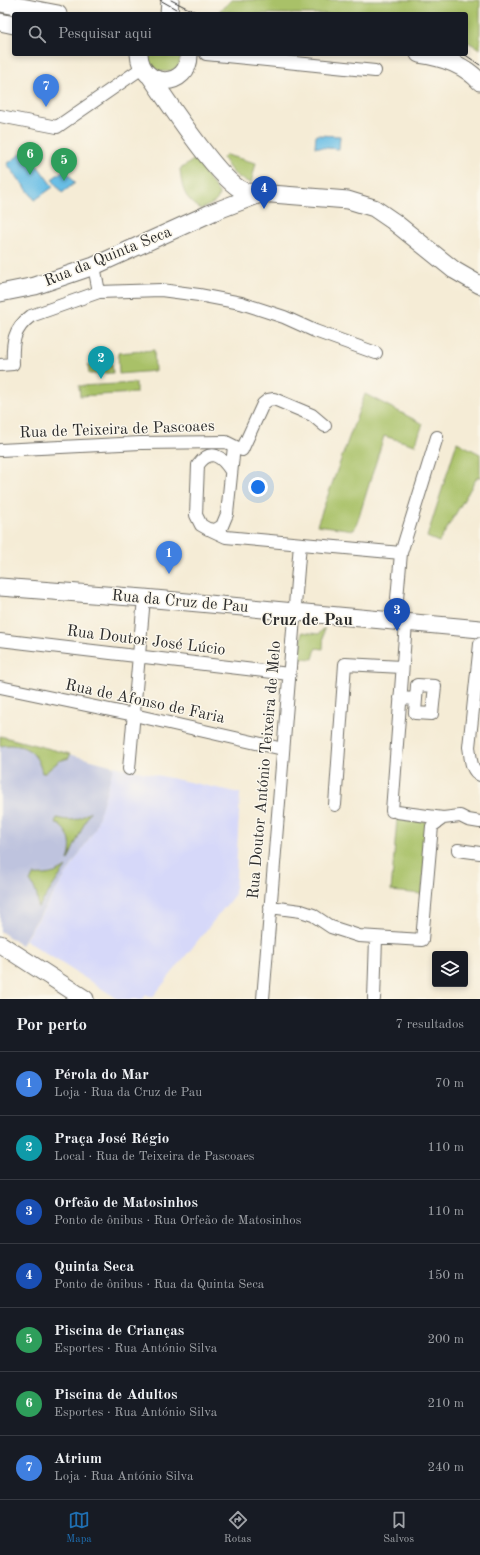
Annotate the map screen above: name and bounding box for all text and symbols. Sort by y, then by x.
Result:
search box [12,12,468,56]
icon: search [26,23,48,45]
text: Pesquisar aqui [58,27,152,42]
pin: 7 [33,74,59,107]
pin: 6 [17,142,43,175]
pin: 5 [51,148,77,181]
pin: 4 [251,176,277,209]
street label: Rua da Quinta Seca [42,224,174,290]
pin: 2 [88,346,114,379]
street label: Rua de Teixeira de Pascoaes [19,419,215,441]
your location [248,477,268,497]
pin: 1 [156,541,182,574]
street label: Rua da Cruz de Pau [111,588,250,616]
pin: 3 [384,598,410,631]
district label: Cruz de Pau [261,612,353,629]
street label: Rua Doutor José Lúcio [66,623,226,659]
street label: Rua Doutor António Teixeira de Melo [246,640,284,900]
street label: Rua de Afonso de Faria [64,677,226,727]
map controls [432,951,468,987]
button: layers [432,951,468,987]
text: Por perto [16,1017,87,1034]
text: 7 resultados [396,1018,464,1031]
text: Pérola do Mar [54,1068,149,1083]
text: 1 [25,1077,33,1090]
text: 70 m [435,1077,464,1090]
text: Loja · Rua da Cruz de Pau [54,1086,202,1099]
text: Praça José Régio [54,1132,169,1147]
text: 2 [25,1141,33,1154]
text: 110 m [427,1141,464,1154]
text: Local · Rua de Teixeira de Pascoaes [54,1150,255,1163]
text: Orfeão de Matosinhos [54,1196,198,1211]
text: 3 [25,1205,33,1218]
text: 110 m [427,1205,464,1218]
text: Ponto de ônibus · Rua Orfeão de Matosinhos [54,1214,301,1227]
text: Quinta Seca [54,1260,134,1275]
text: 4 [25,1269,33,1282]
text: 150 m [427,1269,464,1282]
text: Ponto de ônibus · Rua da Quinta Seca [54,1278,264,1291]
text: Piscina de Crianças [54,1324,184,1339]
text: 5 [25,1333,33,1346]
text: 200 m [427,1333,464,1346]
text: Esportes · Rua António Silva [54,1342,217,1355]
text: Piscina de Adultos [54,1388,178,1403]
text: 6 [25,1397,33,1410]
text: 210 m [427,1397,464,1410]
text: Esportes · Rua António Silva [54,1406,217,1419]
text: Atrium [54,1452,102,1467]
text: 7 [25,1461,33,1474]
text: 240 m [427,1461,464,1474]
text: Loja · Rua António Silva [54,1470,194,1483]
tab: Mapa [66,1509,92,1547]
tab: Rotas [224,1509,251,1547]
tab: Salvos [383,1509,414,1547]

